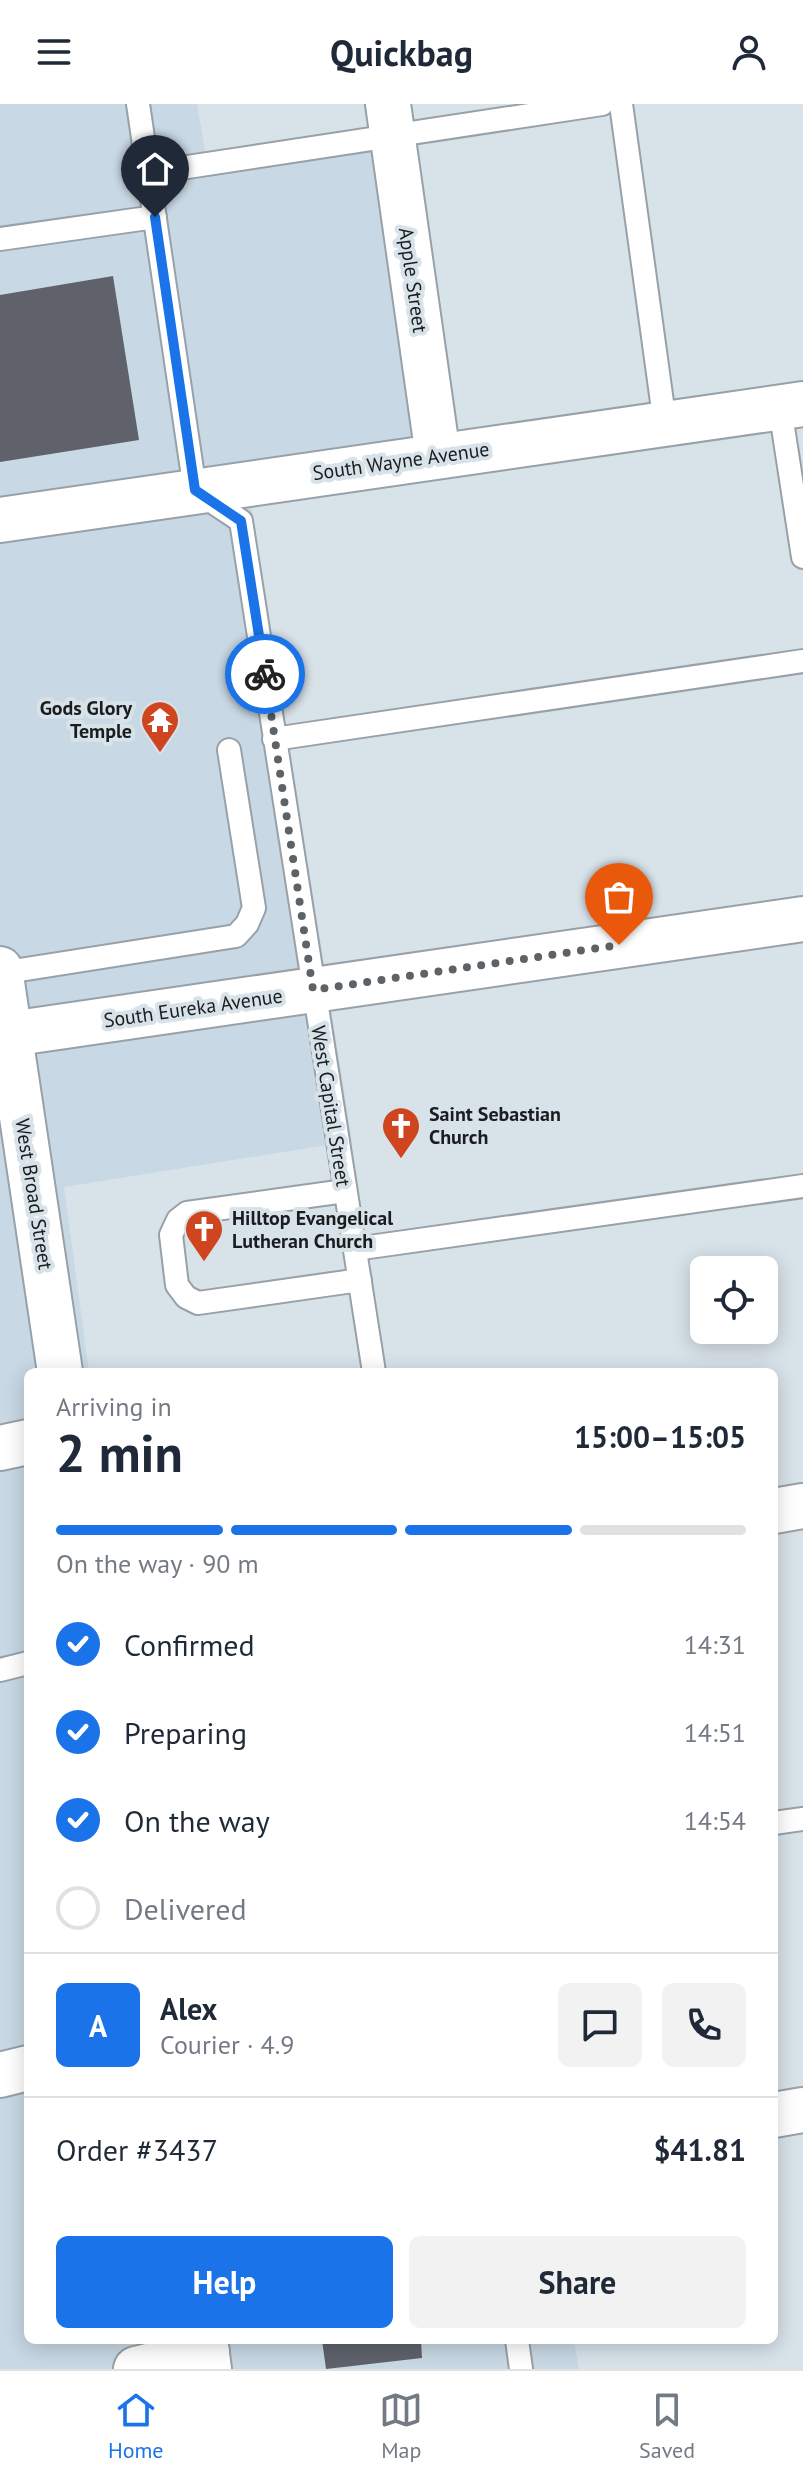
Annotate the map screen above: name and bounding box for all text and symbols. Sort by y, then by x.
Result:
text: Quickbag [330,29,473,76]
icon: menu [32,30,76,74]
icon: person [727,30,771,74]
pin [121,135,189,217]
icon: home [133,147,177,191]
street label: Apple Street [393,226,433,334]
street label: South Wayne Avenue [311,436,491,486]
courier [225,634,305,714]
icon: bike [243,652,287,696]
place label: Gods Glory Temple [40,695,132,744]
temple icon: Gods Glory Temple [139,699,181,754]
pin [585,863,653,945]
icon: bag [597,875,641,919]
street label: South Eureka Avenue [102,983,284,1033]
street label: West Capital Street [305,1024,357,1189]
place label: Saint Sebastian Church [429,1101,561,1150]
church icon: Saint Sebastian Church [380,1105,422,1160]
street label: West Broad Street [9,1117,59,1272]
place label: Hilltop Evangelical Lutheran Church [232,1205,393,1254]
church icon: Hilltop Evangelical Lutheran Church [183,1208,225,1263]
map controls [690,1256,778,1344]
button: locate [690,1256,778,1344]
text: Arriving in [56,1390,172,1423]
text: 15:00–15:05 [574,1417,746,1456]
text: 2 min [56,1419,183,1486]
text: On the way · 90 m [56,1547,259,1580]
icon: check [56,1622,100,1666]
text: Confirmed [124,1625,255,1664]
text: 14:31 [684,1628,746,1661]
icon: check [56,1710,100,1754]
text: Preparing [124,1713,247,1752]
text: 14:51 [684,1716,746,1749]
icon: check [56,1798,100,1842]
text: On the way [124,1801,270,1840]
text: 14:54 [684,1804,746,1837]
text: Delivered [124,1889,247,1928]
button: chat [558,1983,642,2067]
button: phone [662,1983,746,2067]
text: Alex [160,1989,217,2028]
text: A [89,2006,107,2045]
text: Courier · 4.9 [160,2028,294,2061]
text: Order #3437 [56,2130,218,2169]
text: $41.81 [654,2130,746,2169]
button: Help [56,2236,393,2328]
button: Share [409,2236,746,2328]
tab: Home [108,2388,164,2464]
tab: Map [379,2388,423,2464]
tab: Saved [639,2388,695,2464]

